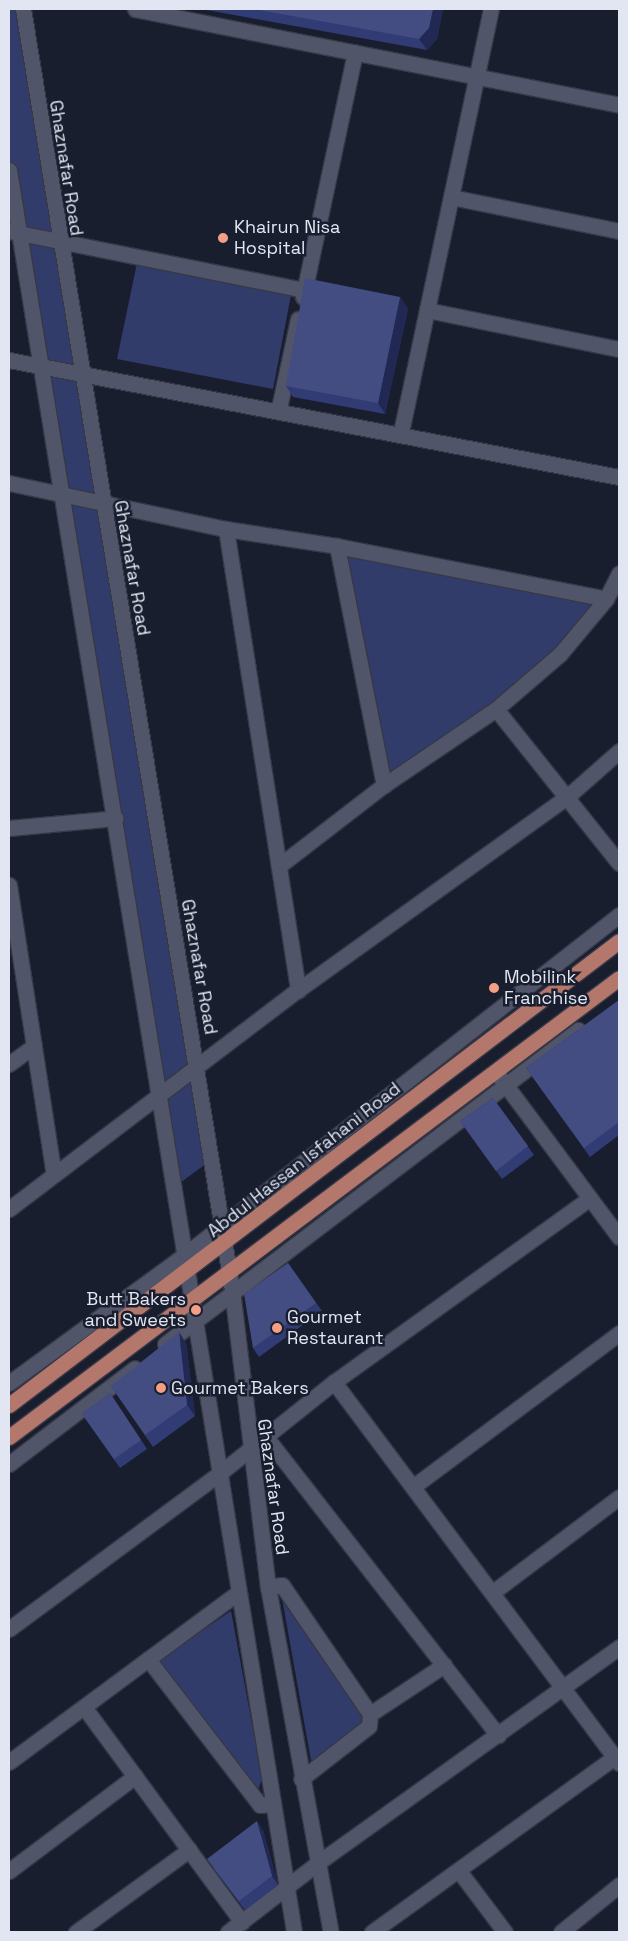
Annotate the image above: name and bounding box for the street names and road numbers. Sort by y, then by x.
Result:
street label: Ghaznafar Road [45,99,87,237]
street label: Ghaznafar Road [109,499,155,637]
street label: Ghaznafar Road [176,898,222,1036]
street label: Abdul Hassan Isfahani Road [203,1078,405,1242]
street label: Ghaznafar Road [253,1418,293,1556]

